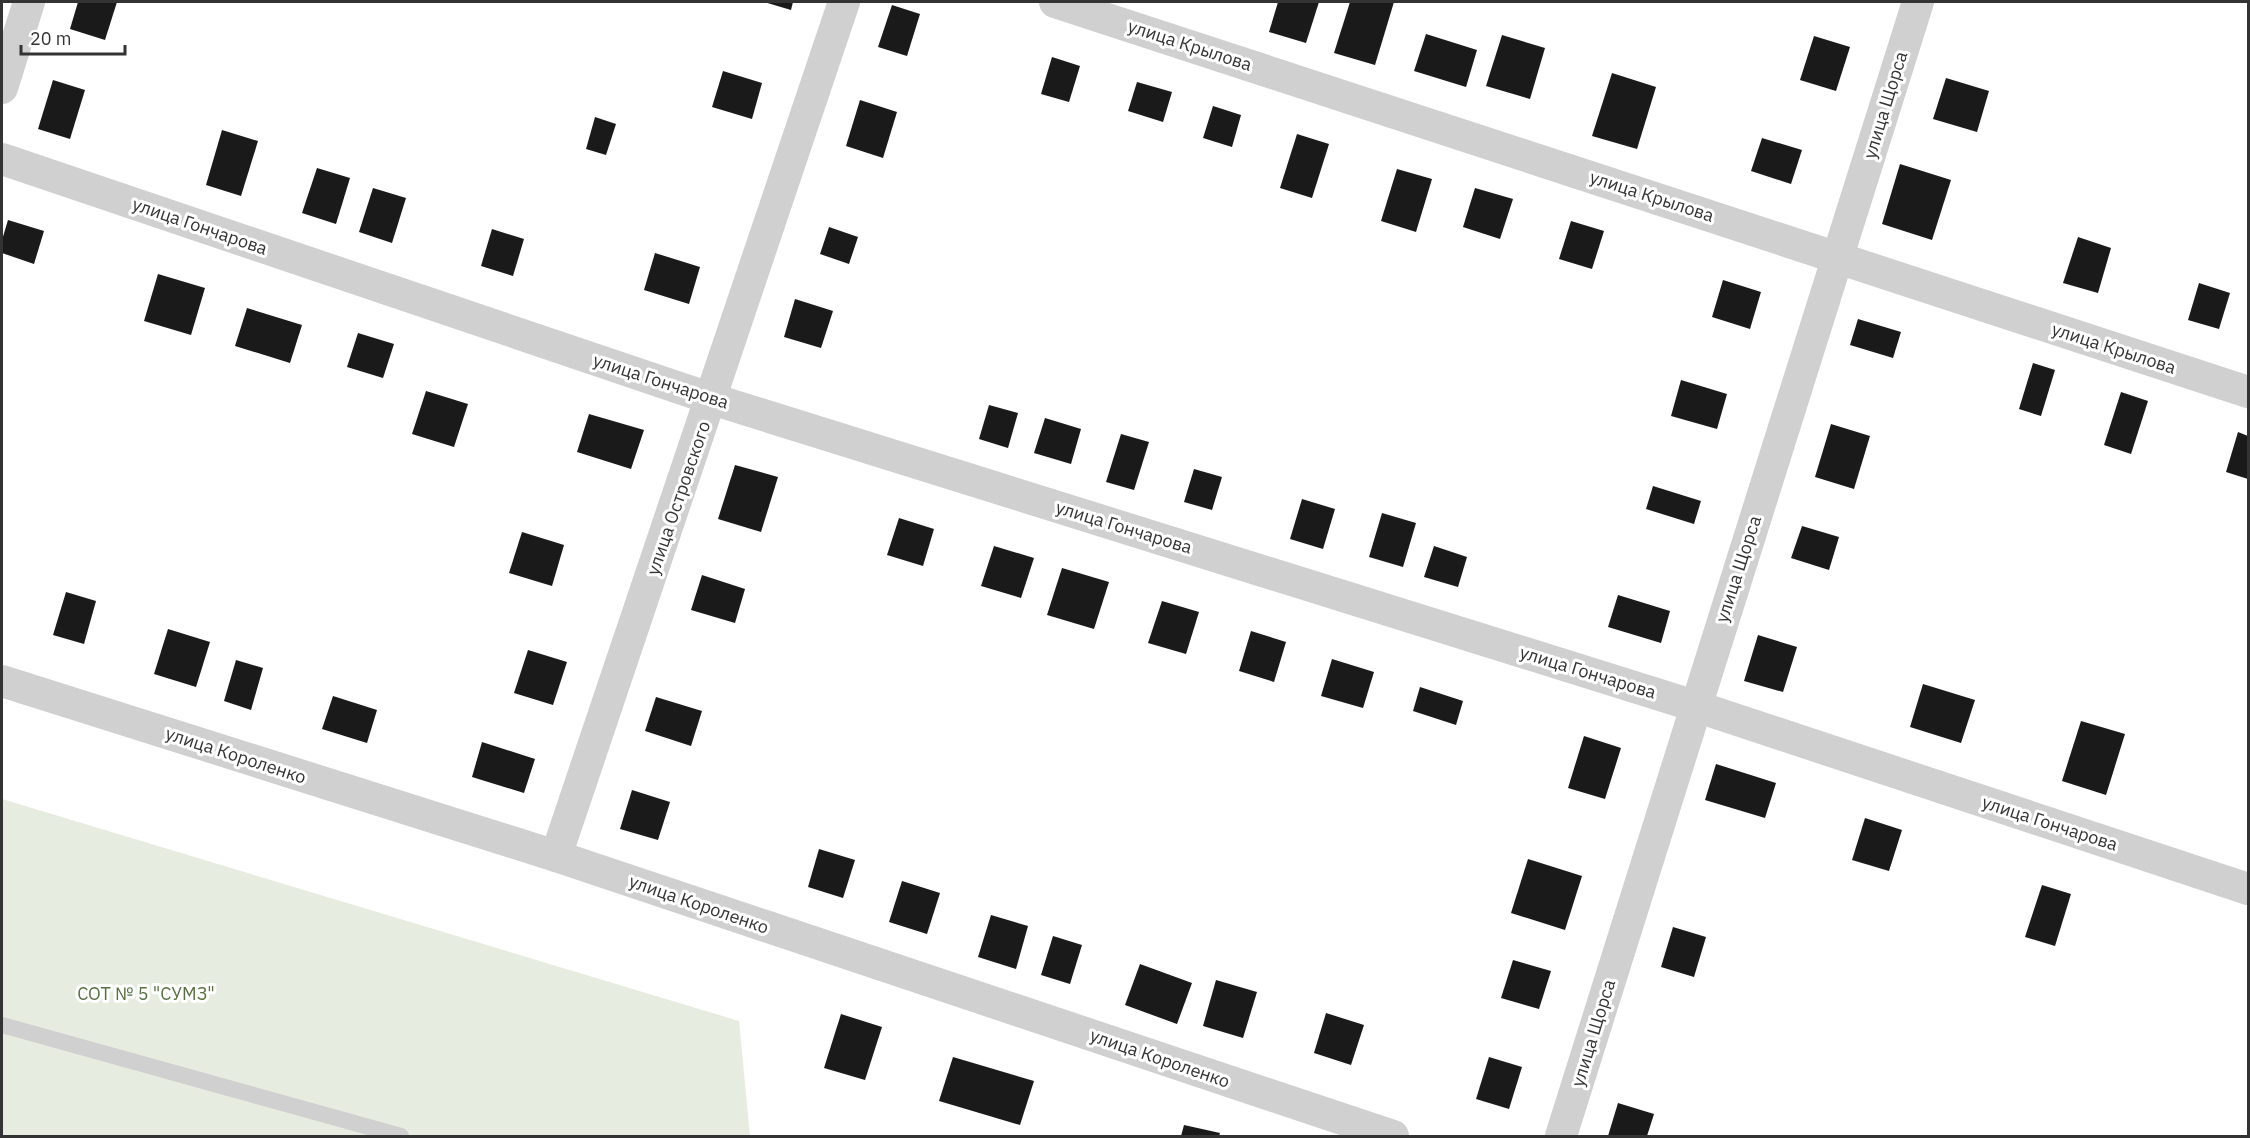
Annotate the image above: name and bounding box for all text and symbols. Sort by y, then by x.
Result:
street label: улица Крылова [1125,14,1255,76]
scale bar [21,18,124,56]
text: 20 m [30,27,72,50]
street label: улица Щорса [1858,48,1912,161]
street label: улица Крылова [1587,165,1717,227]
street label: улица Гончарова [129,192,271,260]
street label: улица Крылова [2049,317,2179,379]
street label: улица Гончарова [590,348,732,414]
street label: улица Островского [641,418,715,578]
street label: улица Гончарова [1053,495,1195,559]
street label: улица Щорса [1710,512,1766,625]
street label: улица Гончарова [1517,640,1659,704]
street label: улица Короленко [163,721,309,789]
street label: улица Гончарова [1979,790,2121,856]
street label: улица Короленко [626,869,772,939]
street label: улица Щорса [1566,976,1620,1089]
park label: СОТ № 5 "СУМЗ" [77,982,215,1005]
street label: улица Короленко [1087,1023,1233,1093]

